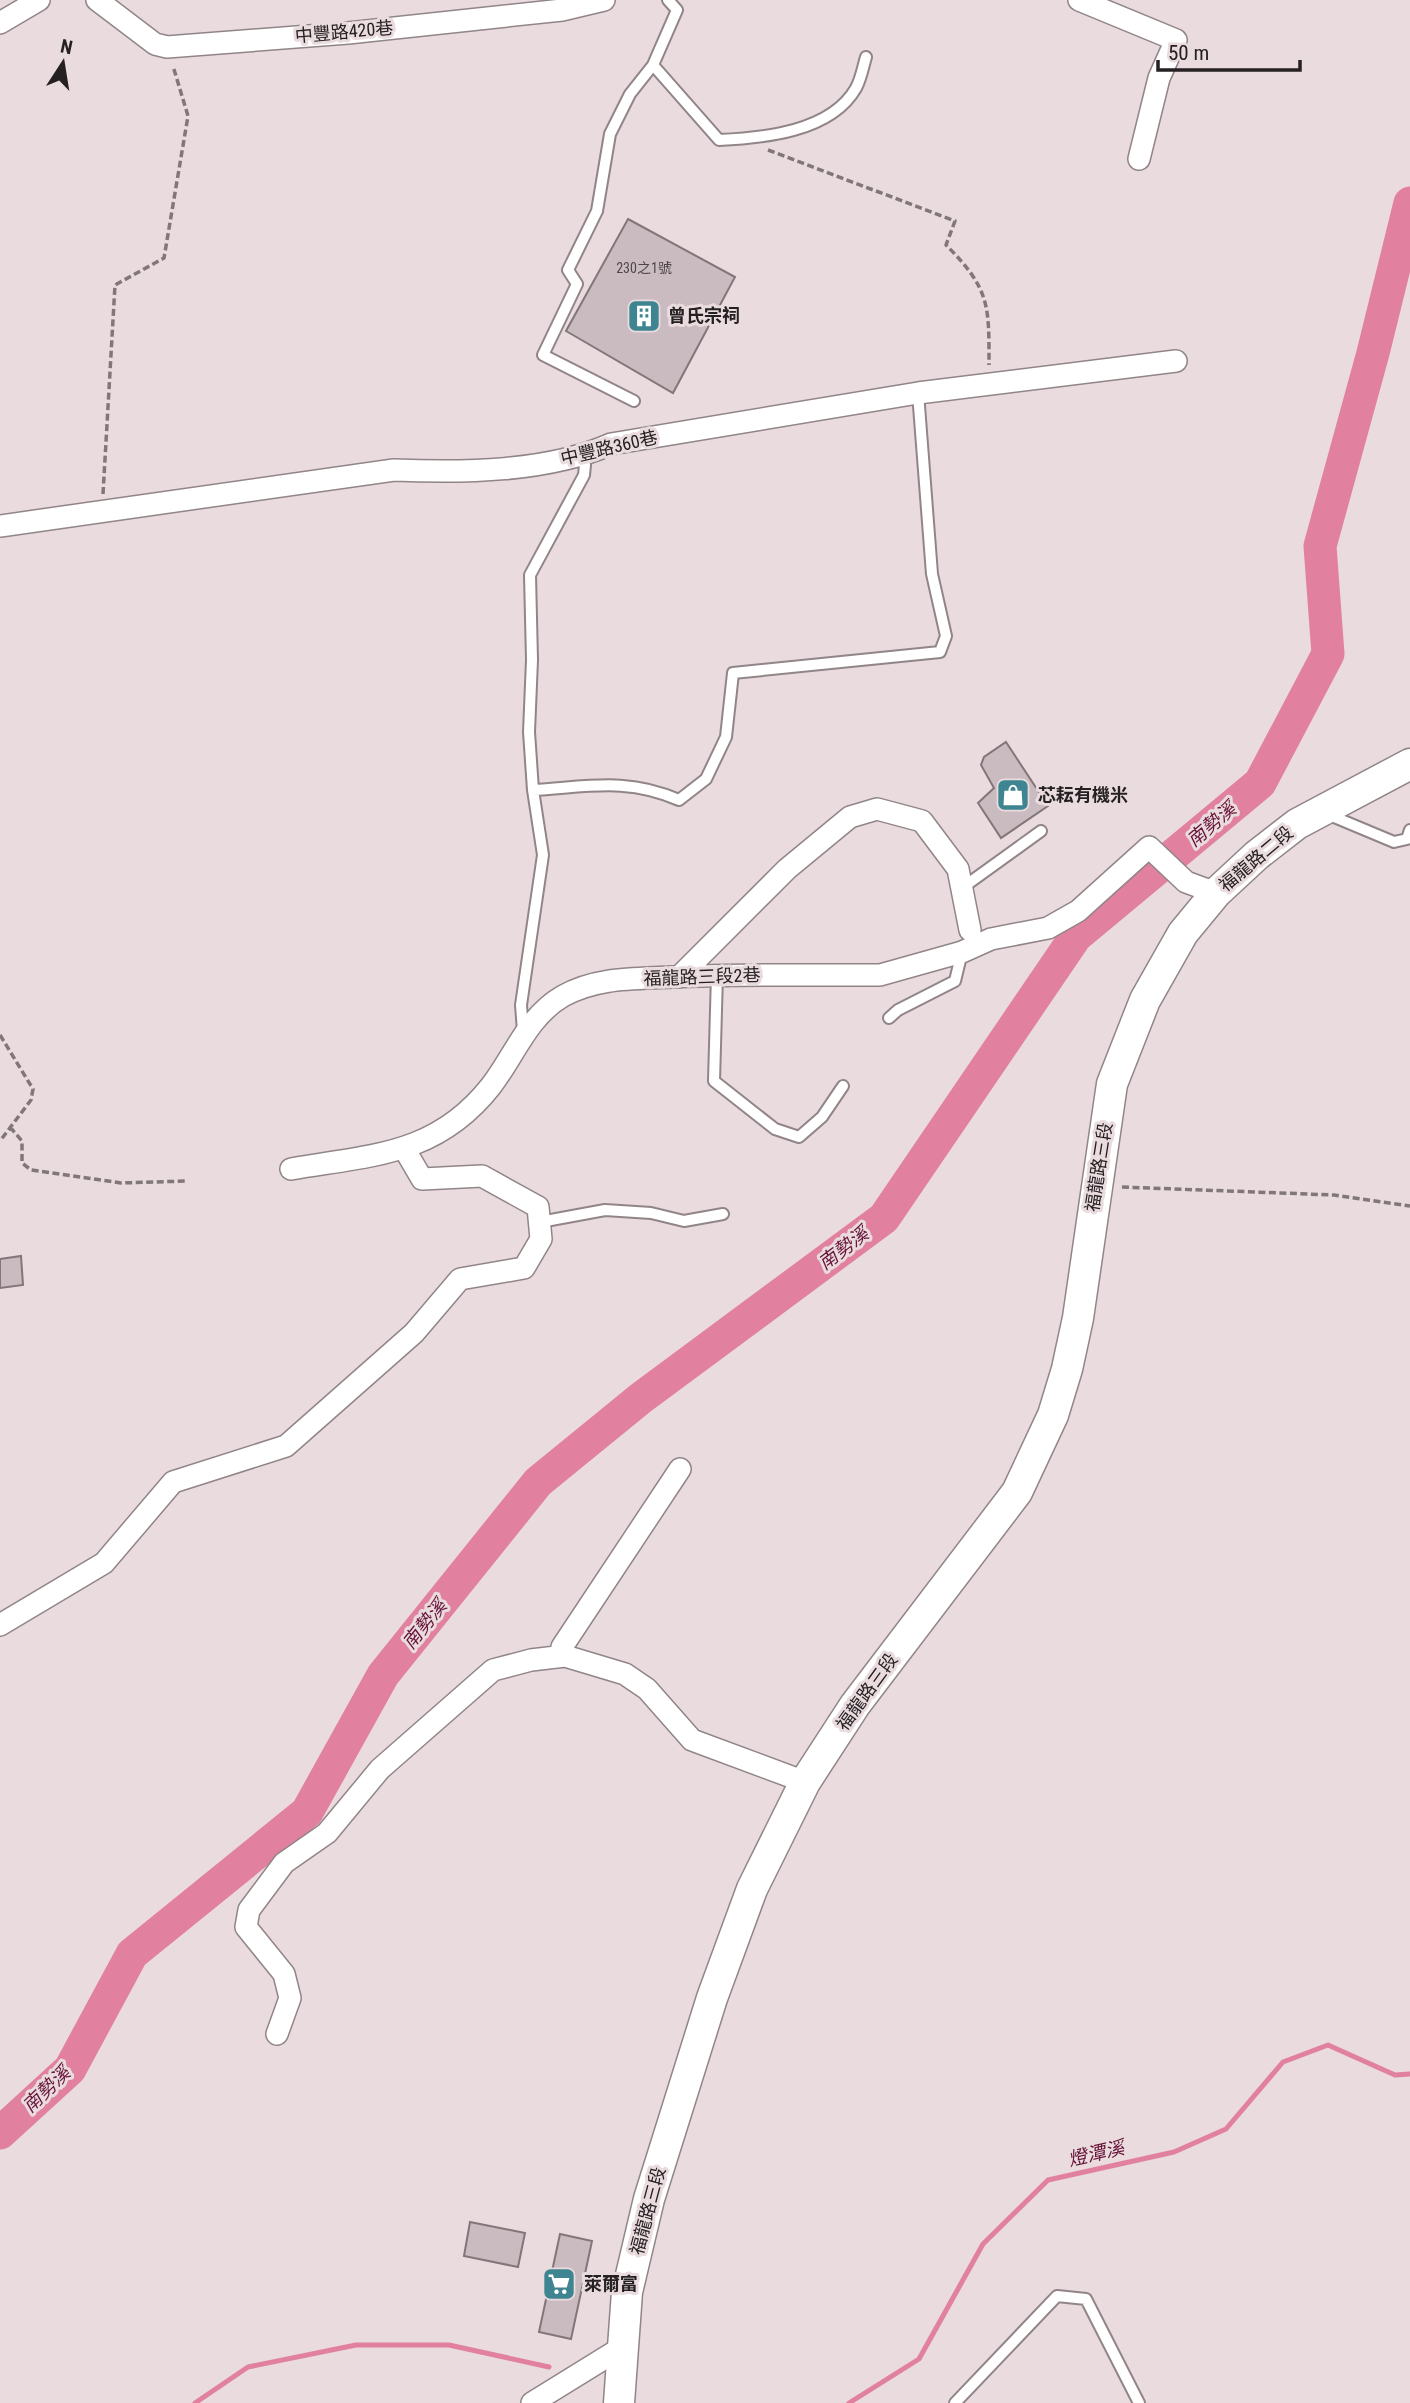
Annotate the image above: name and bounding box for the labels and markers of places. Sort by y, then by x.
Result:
building icon: 曾氏宗祠 [625,297,663,335]
place label: 曾氏宗祠 [668,305,740,326]
shop icon: 芯耘有機米 [994,776,1032,814]
place label: 芯耘有機米 [1038,784,1128,805]
supermarket icon: 萊爾富 [540,2265,578,2303]
place label: 萊爾富 [584,2273,638,2294]

